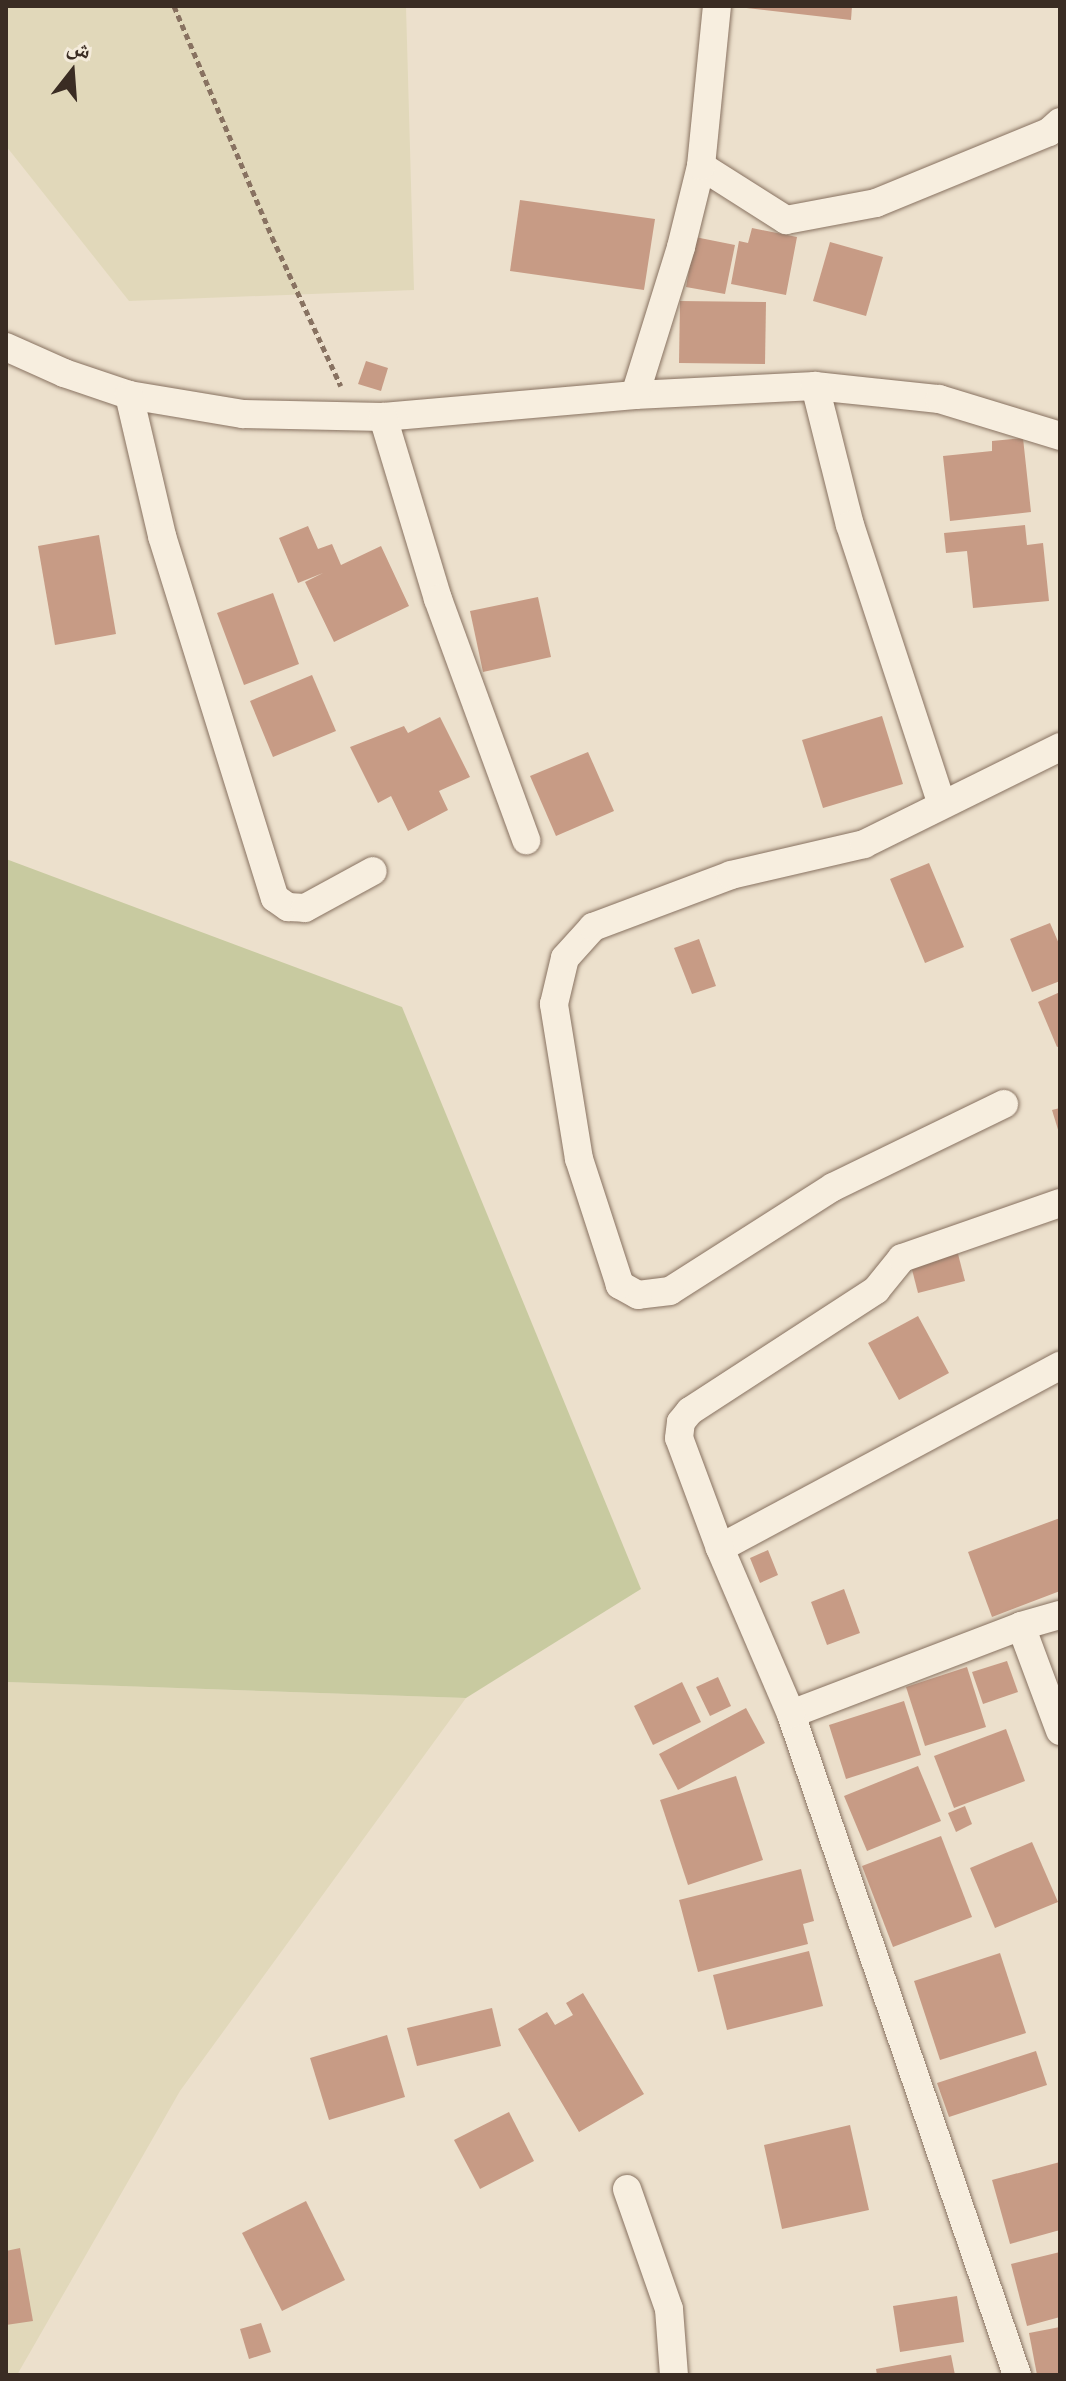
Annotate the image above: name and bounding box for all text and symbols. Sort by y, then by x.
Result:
north arrow [32,32,112,112]
text: ش [64,32,94,65]

